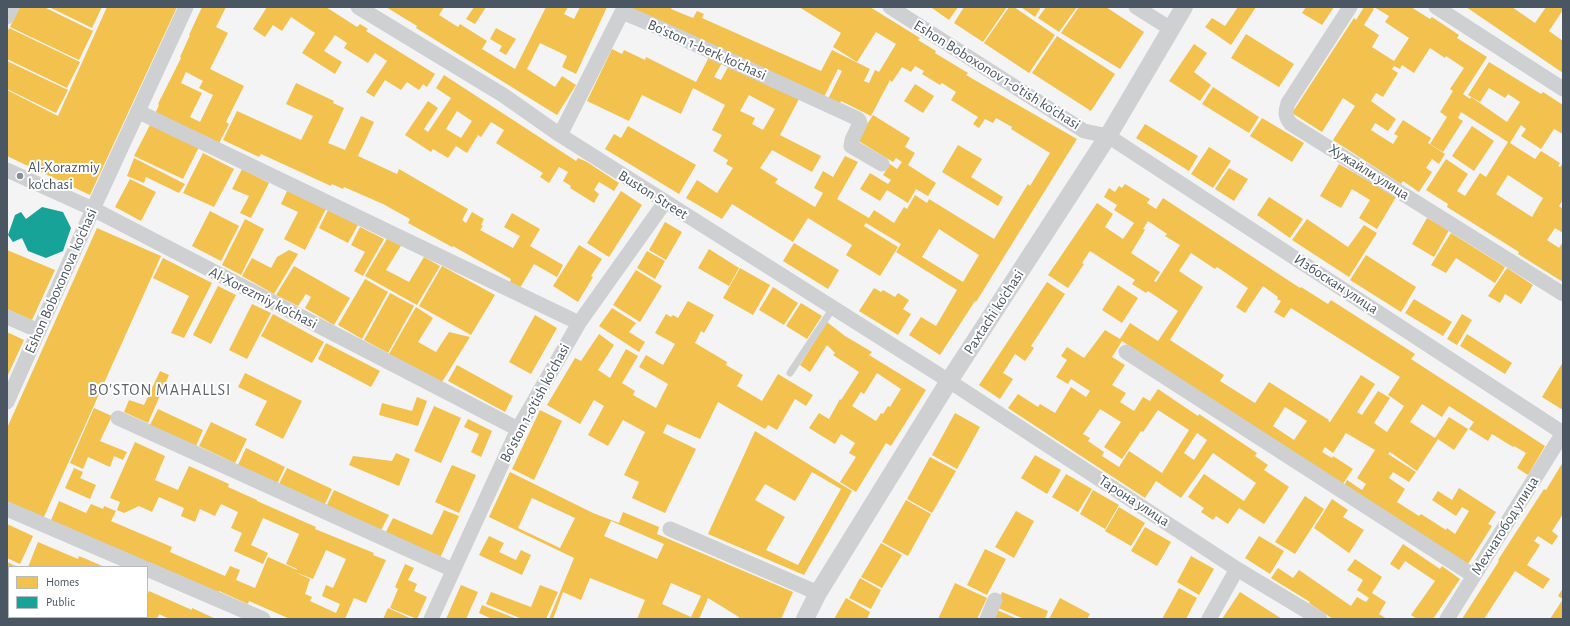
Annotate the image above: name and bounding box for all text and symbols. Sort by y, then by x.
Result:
street label: Bo'ston 1-berk ko'chasi [645,16,769,84]
street label: Eshon Boboxonov 1-o'tish ko'chasi [910,16,1084,134]
street label: Хужайли улица [1325,140,1413,204]
place label: Al-Xorazmiy ko'chasi [28,158,100,193]
street label: Buston Street [615,167,691,223]
marker: Al-Xorazmiy ko'chasi [15,171,25,181]
street label: Eshon Boboxonova ko'chasi [21,206,101,356]
street label: Избоскан улица [1291,250,1381,318]
street label: Al-Xorezmiy ko'chasi [206,263,320,333]
street label: Paxtachi ko'chasi [960,266,1028,358]
street label: Bo'ston 1-o'tish ko'chasi [496,341,574,465]
district label: BO'STON MAHALLSI [89,380,231,400]
street label: Тарона улица [1095,471,1173,531]
street label: Мехнатобод улица [1467,473,1543,579]
legend [8,566,148,618]
text: Homes [46,576,79,588]
text: Public [46,596,75,608]

